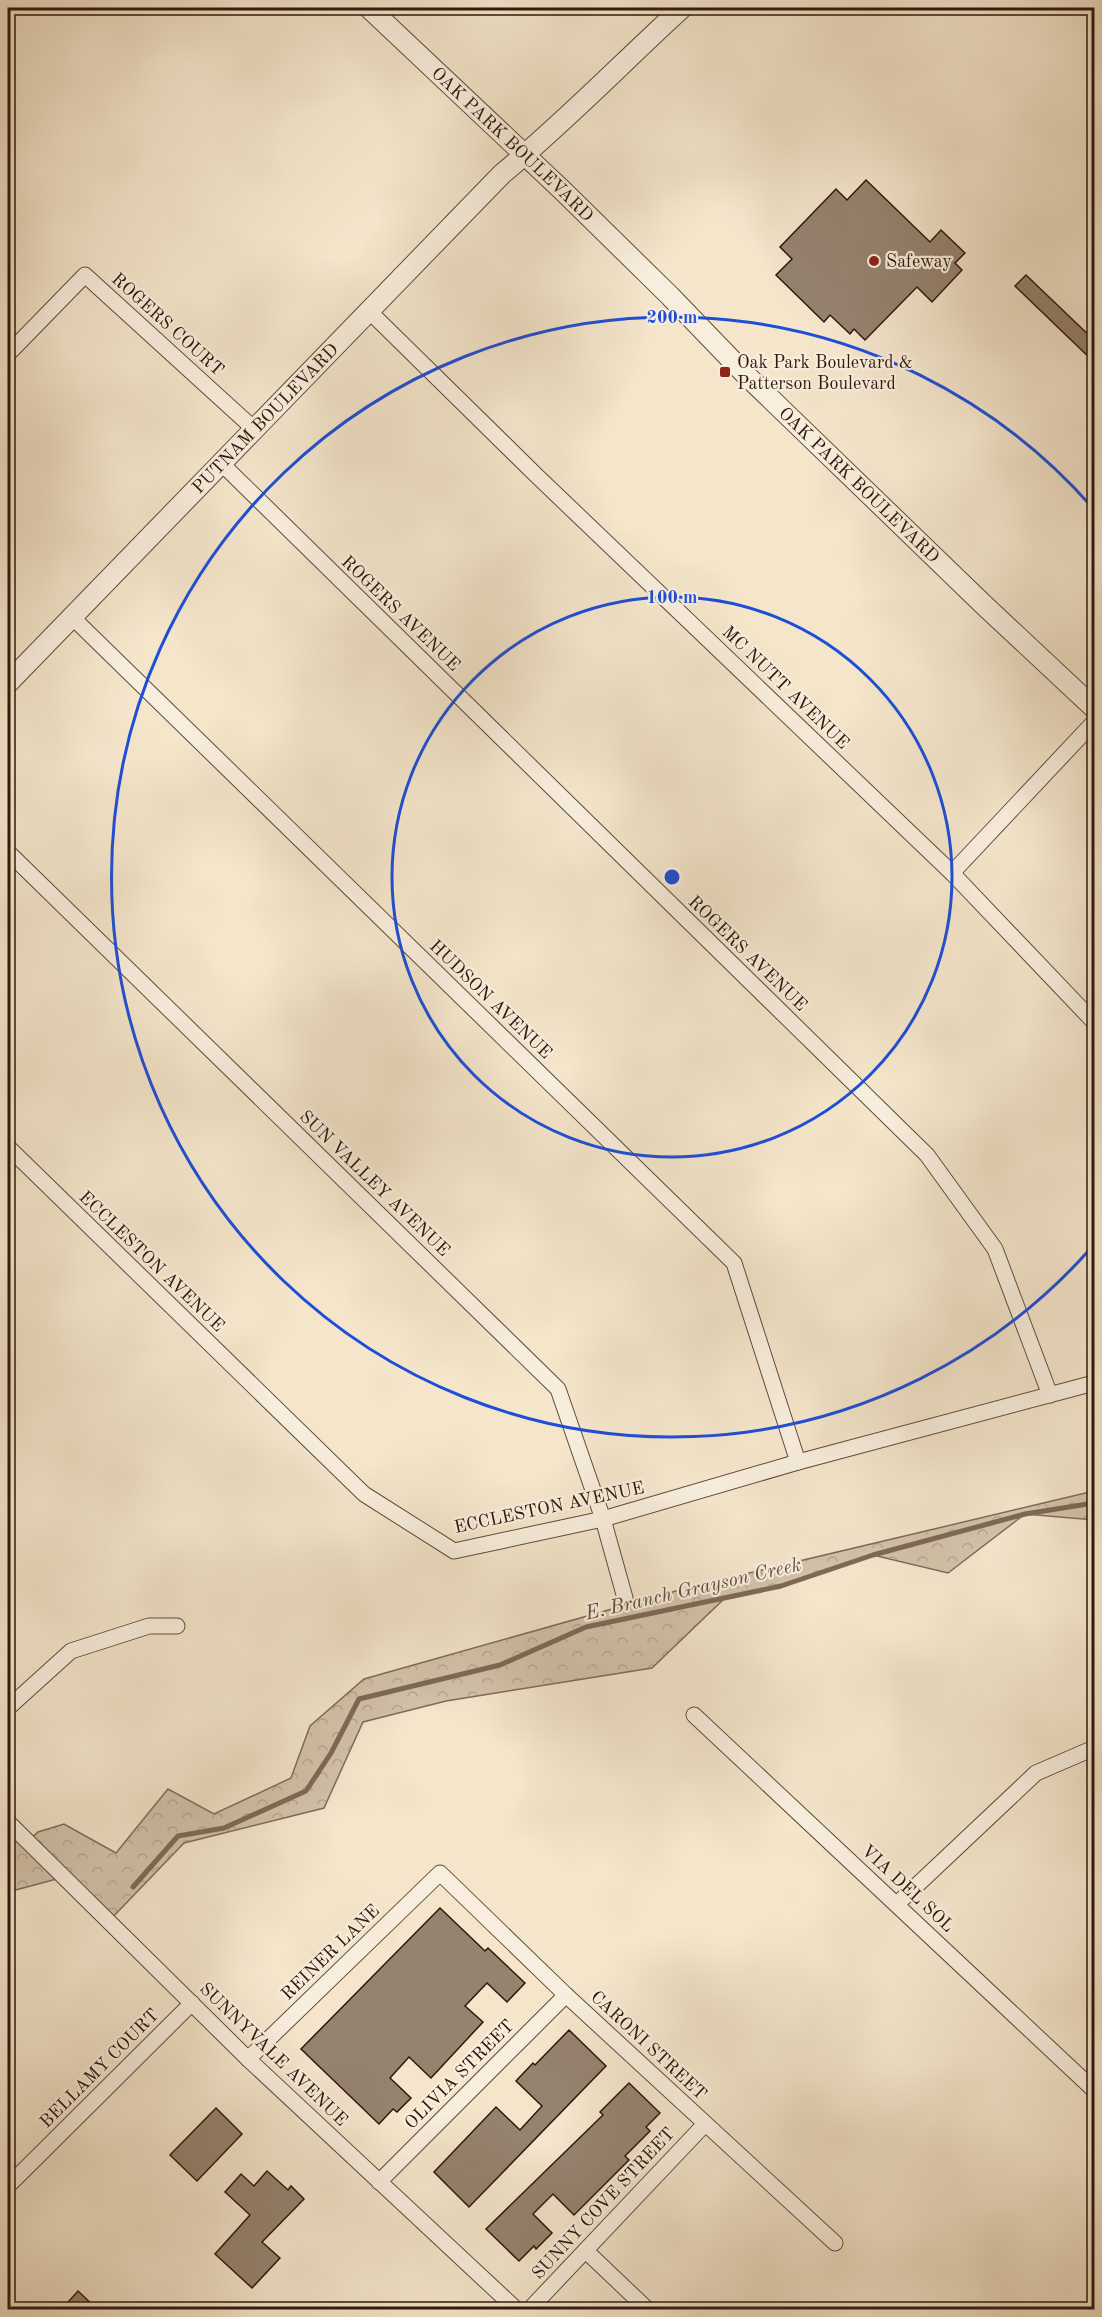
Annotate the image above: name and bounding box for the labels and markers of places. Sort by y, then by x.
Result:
place label: Safeway [886,253,952,271]
marker: Safeway [867,254,881,268]
place label: Oak Park Boulevard & Patterson Boulevard [737,354,913,393]
marker: Oak Park Boulevard & Patterson Boulevard [718,365,732,379]
centre of rings [662,867,682,887]

